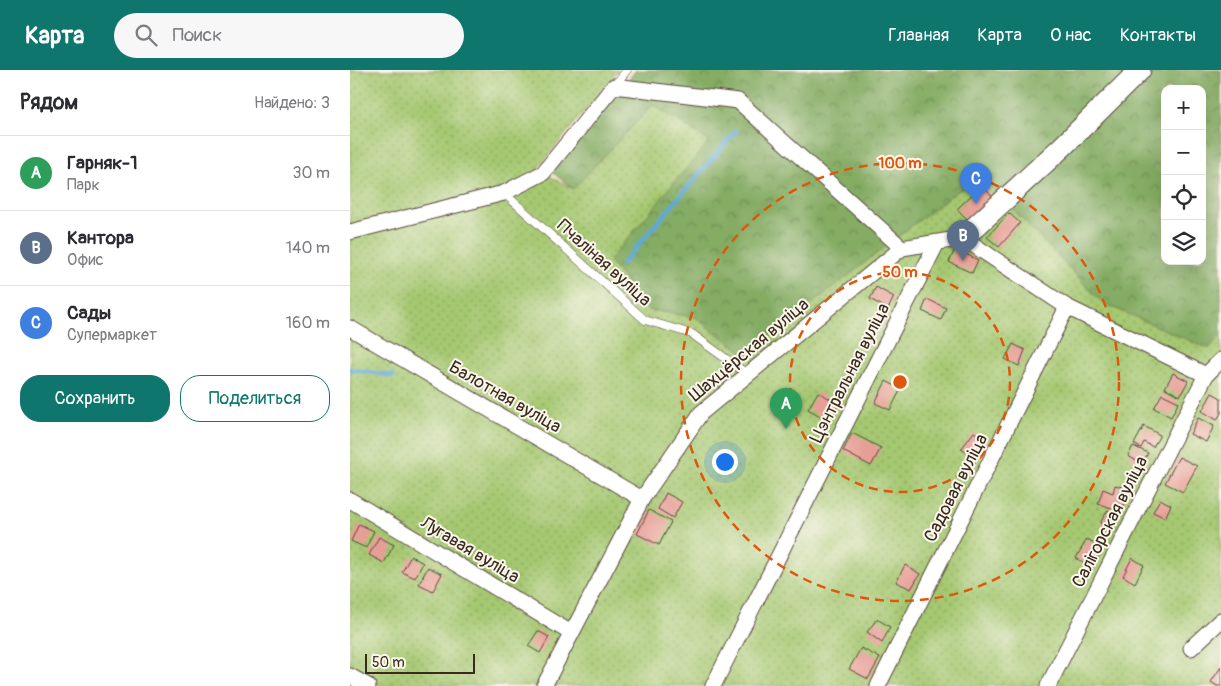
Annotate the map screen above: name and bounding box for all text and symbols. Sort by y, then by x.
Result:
search box [114,13,464,58]
text: Карта [25,21,84,50]
icon: search [132,21,160,49]
text: Поиск [172,23,222,47]
text: Главная [888,24,949,47]
text: Карта [977,24,1022,47]
text: О нас [1050,24,1092,47]
text: Контакты [1120,24,1196,47]
map controls [1161,85,1206,265]
button: + [1161,85,1206,130]
text: Рядом [20,89,78,116]
text: Найдено: 3 [254,93,330,113]
button: − [1161,130,1206,175]
text: Гарняк-1 [67,151,138,175]
text: 100 m [879,154,921,173]
text: A [31,163,41,183]
text: 30 m [292,163,330,183]
pin: C [960,163,992,204]
text: Парк [67,175,100,195]
button: locate [1161,175,1206,220]
street label: Пчаліная вуліца [552,214,656,312]
pin: B [947,220,979,261]
button: layers [1161,220,1206,265]
text: Кантора [67,226,134,250]
text: B [31,238,41,258]
text: 140 m [286,238,330,258]
text: Офис [67,250,104,270]
text: 50 m [883,263,917,282]
street label: Шахцёрская вуліца [684,293,814,407]
street label: Цэнтральная вуліца [805,299,895,447]
text: Сады [67,301,111,325]
text: C [31,313,41,333]
text: 160 m [286,313,330,333]
text: Супермаркет [67,325,157,345]
street label: Балотная вуліца [445,356,565,438]
centre of rings [891,373,909,391]
button: Сохранить [20,375,170,422]
button: Поделиться [180,375,330,422]
pin: A [770,388,802,429]
street label: Садовая вуліца [919,430,993,546]
your location [712,449,738,475]
street label: Салігорская вуліца [1067,452,1153,592]
street label: Лугавая вуліца [415,511,524,589]
scale bar [365,651,475,674]
text: 50 m [372,654,405,671]

